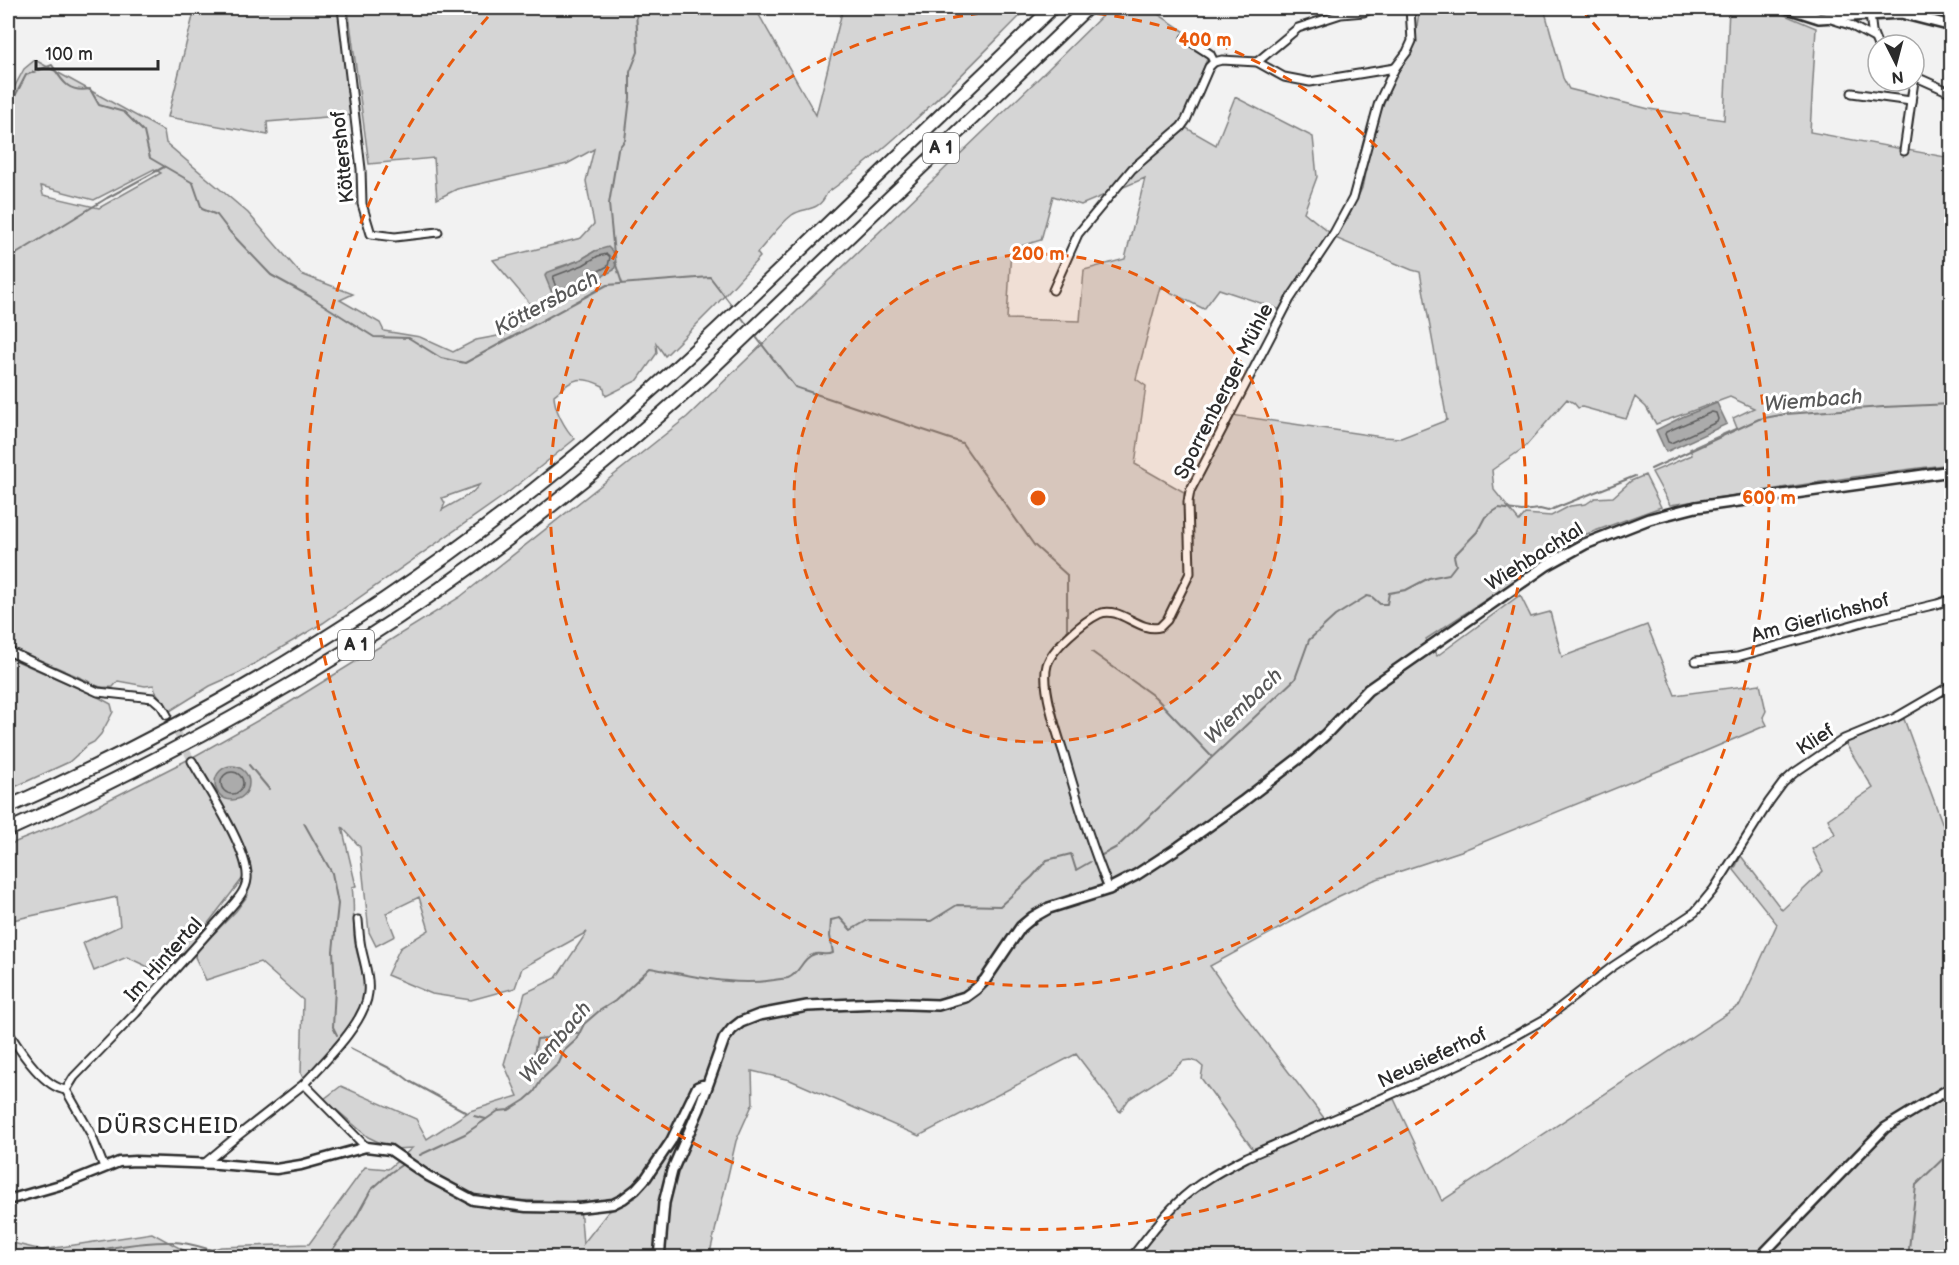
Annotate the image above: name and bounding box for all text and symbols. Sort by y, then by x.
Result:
text: 400 m [1178,30,1232,51]
scale bar [36,33,158,71]
north arrow [1866,33,1926,93]
text: 100 m [45,44,93,65]
text: N [1890,66,1904,87]
street label: Köttershof [326,109,360,204]
road number: A 1 [923,133,959,163]
text: 200 m [1011,244,1065,265]
water label: Köttersbach [490,265,603,341]
street label: Sporrenberger Mühle [1169,299,1279,483]
water label: Wiembach [1763,384,1864,417]
centre of rings [1028,488,1048,508]
text: 600 m [1742,488,1796,509]
street label: Wiehbachtal [1481,517,1588,596]
street label: Am Gierlichshof [1748,588,1892,648]
road number: A 1 [338,630,374,660]
water label: Wiembach [1199,663,1288,750]
street label: Klief [1792,719,1839,761]
street label: Im Hintertal [120,913,208,1007]
water label: Wiembach [514,996,597,1088]
street label: Neusieferhof [1374,1022,1491,1094]
district label: DÜRSCHEID [96,1112,240,1140]

